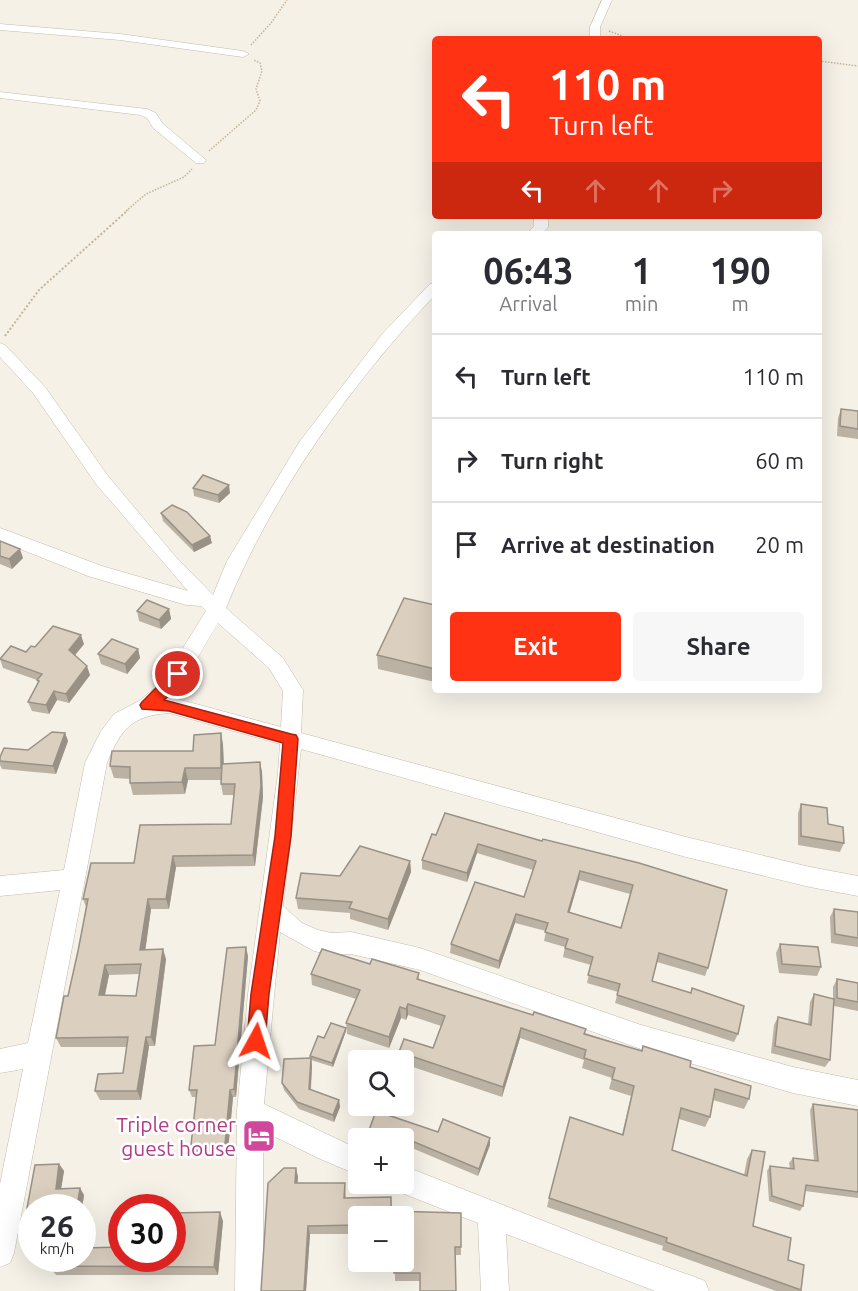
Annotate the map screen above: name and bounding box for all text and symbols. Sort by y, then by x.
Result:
icon: left [450,60,528,138]
text: 110 m [549,61,666,108]
text: Turn left [549,110,653,140]
icon: left [516,174,549,207]
icon: ahead [579,174,612,207]
icon: ahead [642,174,675,207]
icon: right [705,174,738,207]
text: 06:43 [483,250,573,291]
text: 1 [631,250,652,291]
text: 190 [710,250,771,291]
text: Arrival [499,292,558,315]
text: min [625,292,658,315]
text: m [732,292,749,315]
icon: left [450,360,483,393]
text: Turn left [501,364,591,389]
text: 110 m [743,364,804,389]
icon: right [450,444,483,477]
text: Turn right [501,448,603,473]
text: 60 m [755,448,804,473]
icon: arrive [450,528,483,561]
text: Arrive at destination [501,532,715,557]
text: 20 m [755,532,804,557]
button: Exit [450,612,621,681]
button: Share [633,612,804,681]
pin [152,648,203,699]
icon: arrive [161,657,194,690]
position arrow [224,1009,288,1073]
map controls [348,1050,414,1272]
button: search [348,1050,414,1116]
place label: Triple corner guest house [116,1112,236,1160]
hotel icon: Triple corner guest house [241,1118,277,1154]
button: + [348,1128,414,1194]
speed limit sign: 30 [108,1194,186,1272]
button: − [348,1206,414,1272]
text: 26 [40,1209,74,1243]
text: km/h [40,1240,74,1257]

